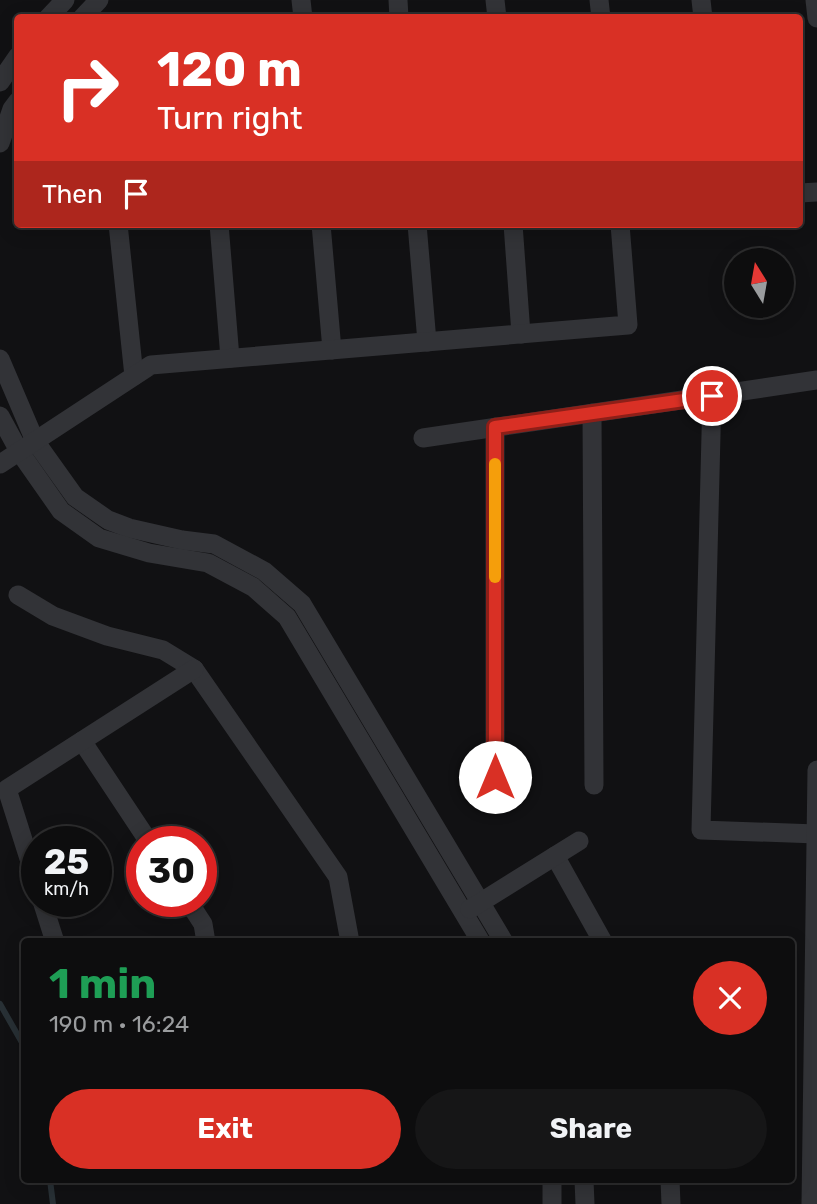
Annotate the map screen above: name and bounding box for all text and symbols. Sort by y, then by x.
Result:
text: 120 m [157,40,302,98]
icon: right [42,42,133,133]
text: Turn right [157,99,302,137]
icon: arrive [117,175,155,213]
text: Then [42,179,103,210]
north arrow [724,248,794,318]
map controls [724,248,794,318]
pin [682,366,742,426]
icon: arrive [693,377,731,415]
position arrow [458,740,532,814]
speed limit sign: 30 [126,826,217,917]
text: 25 [44,841,89,883]
text: km/h [44,878,89,900]
text: 1 min [49,959,156,1009]
button: close [693,961,767,1035]
text: 190 m · 16:24 [49,1010,189,1038]
button: Exit [49,1089,401,1169]
button: Share [415,1089,767,1169]

